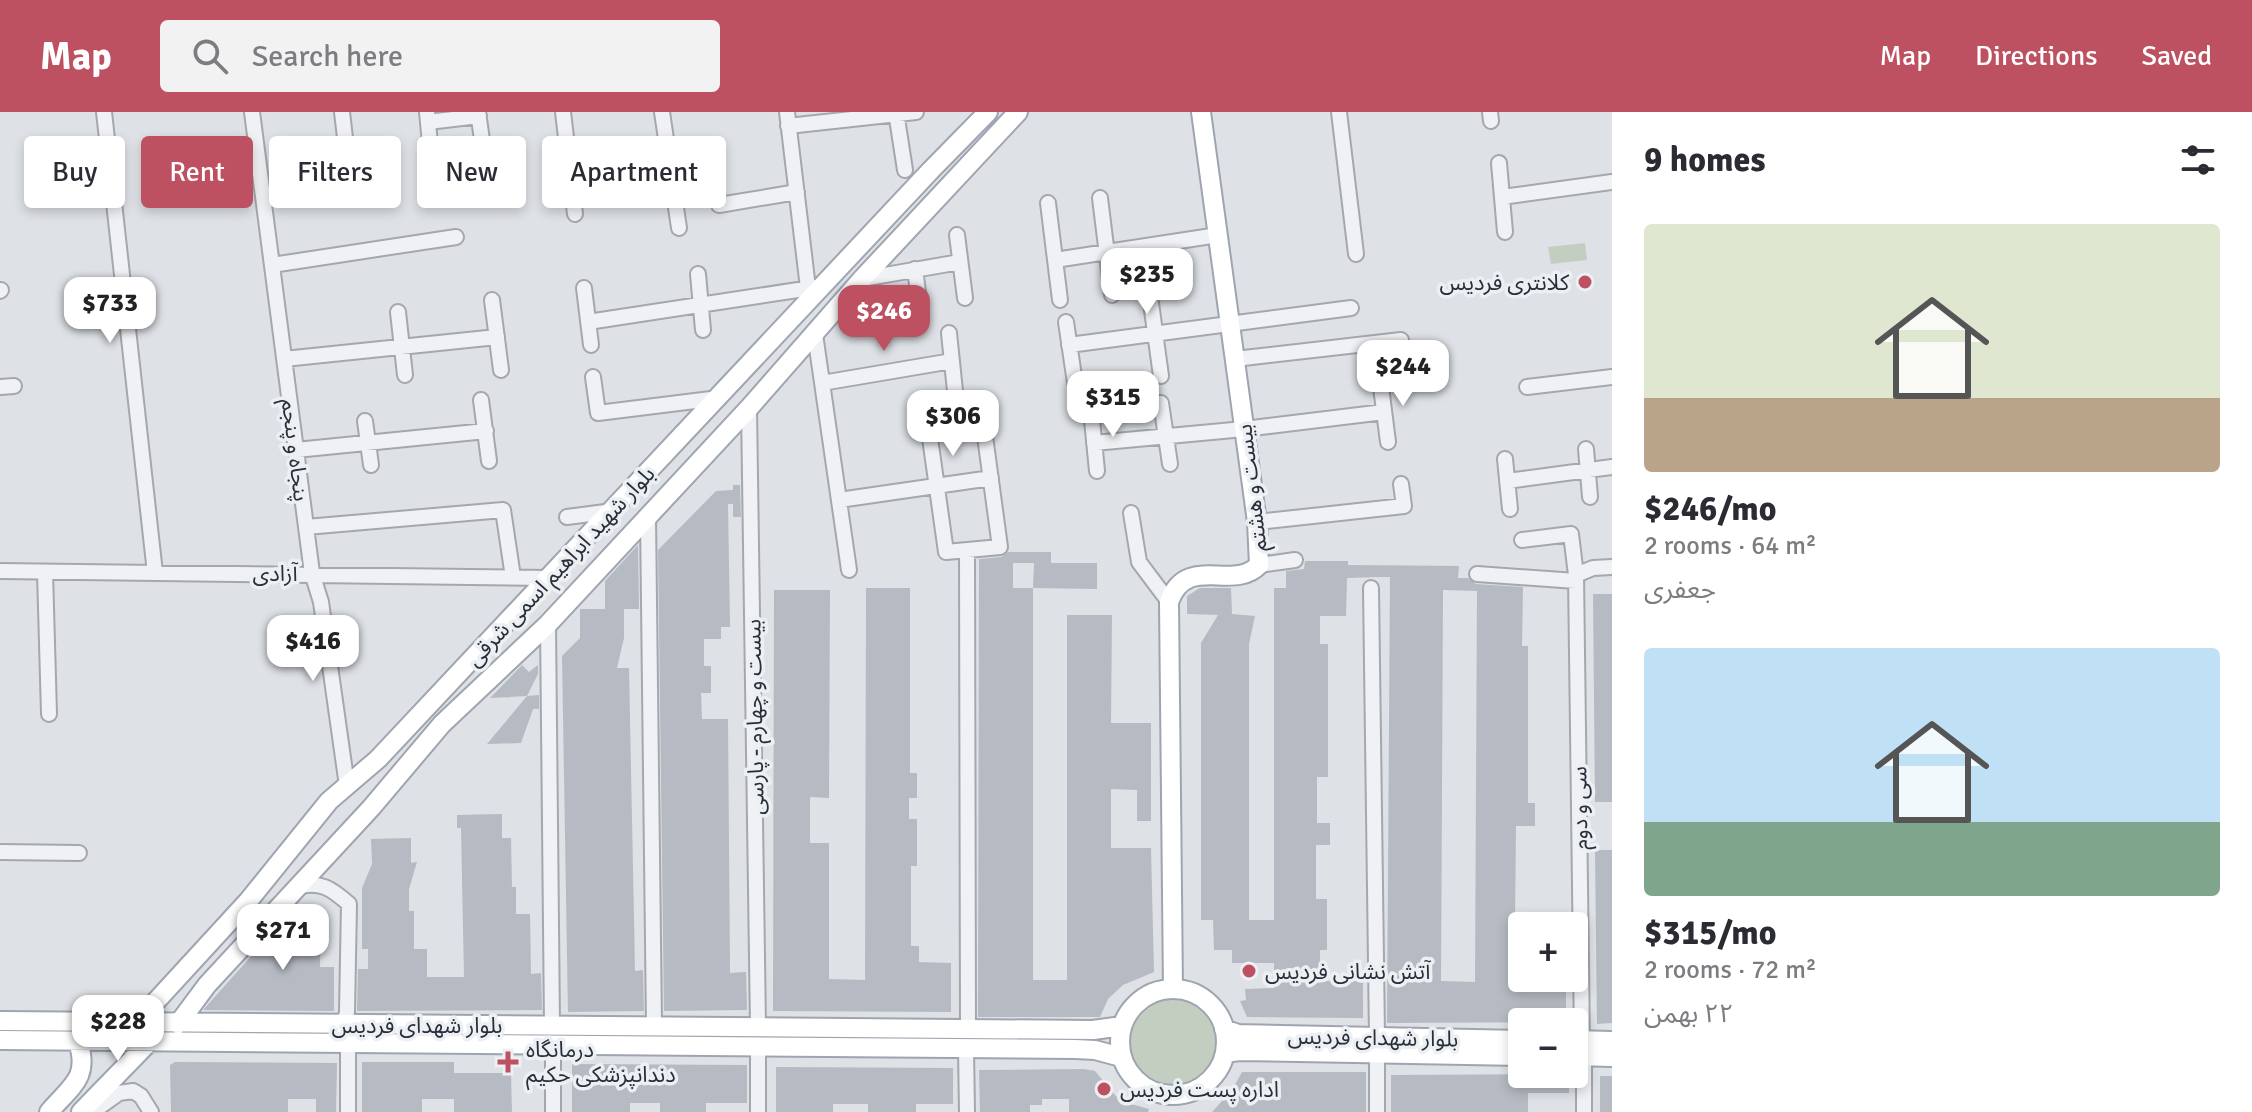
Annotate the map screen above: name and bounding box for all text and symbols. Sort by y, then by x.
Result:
search box [160,20,720,92]
text: Map [40,33,112,80]
icon: search [188,34,232,78]
text: Search here [252,38,403,75]
text: Map [1879,39,1931,73]
text: Directions [1975,39,2097,73]
text: Saved [2141,39,2212,73]
chip: Buy [24,136,125,208]
chip: Rent [141,136,253,208]
chip: Filters [269,136,401,208]
chip: New [417,136,526,208]
chip: Apartment [542,136,726,208]
icon: filters [2176,138,2220,182]
text: 9 homes [1644,139,1765,181]
pin: $235 [1100,248,1194,316]
text: $235 [1119,258,1175,290]
place label: کلانتری فردیس [1439,269,1570,296]
marker: کلانتری فردیس [1576,273,1594,291]
icon: home [1860,276,2004,420]
pin: $733 [63,277,157,345]
pin: $246 [837,285,931,353]
text: $733 [82,287,138,319]
text: $246 [856,295,912,327]
pin: $244 [1356,340,1450,408]
text: $244 [1375,350,1431,382]
pin: $315 [1066,371,1160,439]
text: $315 [1085,381,1141,413]
pin: $306 [906,390,1000,458]
street label: پنجاه و پنجم [273,397,315,503]
text: $306 [925,400,981,432]
street label: بیست و هشتم [1230,422,1276,553]
street label: بلوار شهید ابراهیم اسمی شرقی [460,460,663,674]
text: $246/mo [1644,488,1777,530]
text: 2 rooms · 64 m² [1644,530,1817,562]
street label: آزادی [252,560,299,587]
text: جعفری [1644,574,1716,606]
pin: $416 [266,615,360,683]
street label: بیست و چهارم - پارسی [739,619,773,815]
text: $416 [285,625,341,657]
icon: home [1860,700,2004,844]
street label: سی و دوم [1565,766,1597,850]
pin: $271 [236,904,330,972]
map controls [1508,912,1588,1088]
button: + [1508,912,1588,992]
text: $315/mo [1644,912,1777,954]
text: $271 [255,914,311,946]
text: 2 rooms · 72 m² [1644,954,1817,986]
place label: آتش نشانی فردیس [1265,958,1432,985]
marker: آتش نشانی فردیس [1240,962,1258,980]
pin: $228 [71,995,165,1063]
text: ٢٢ بهمن [1644,998,1734,1030]
text: $228 [90,1005,146,1037]
button: − [1508,1008,1588,1088]
street label: بلوار شهدای فردیس [332,1012,502,1039]
street label: بلوار شهدای فردیس [1287,1023,1459,1052]
place label: درمانگاه دندانپزشکی حکیم [526,1036,676,1091]
marker: درمانگاه دندانپزشکی حکیم [497,1051,519,1073]
place label: اداره پست فردیس [1120,1076,1279,1104]
marker: اداره پست فردیس [1095,1080,1113,1098]

